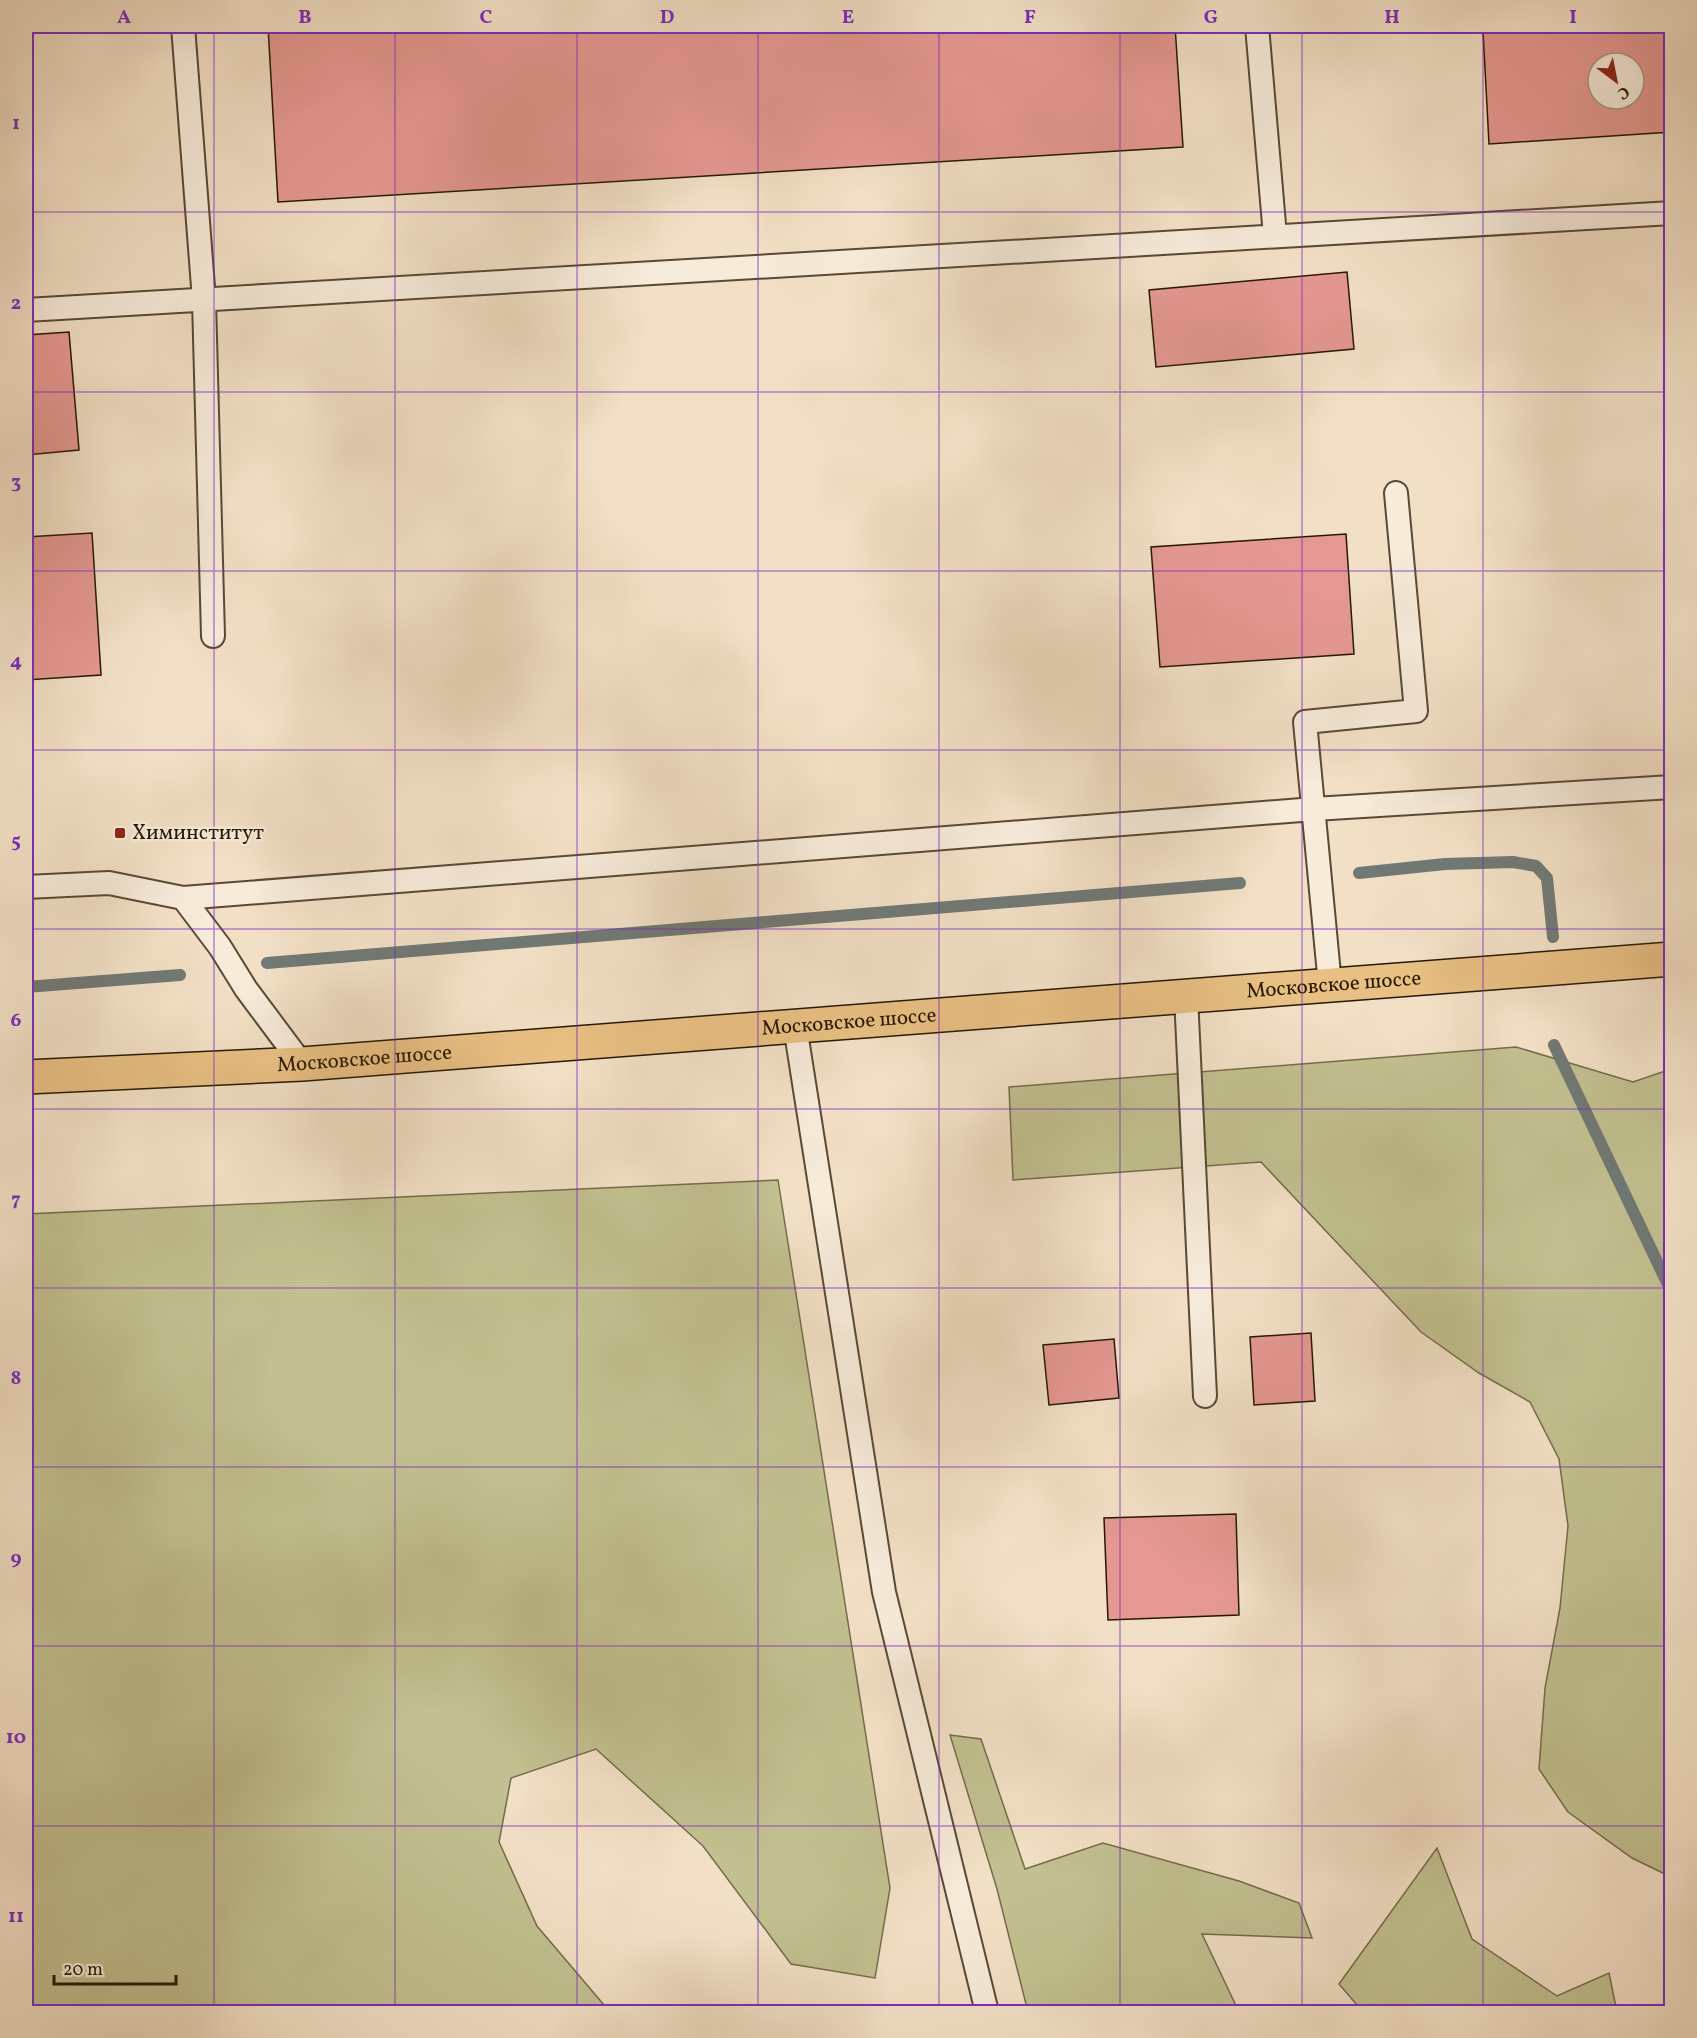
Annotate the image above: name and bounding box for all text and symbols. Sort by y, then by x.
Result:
text: A [117,4,131,32]
text: B [298,4,312,32]
text: C [480,4,493,32]
text: D [660,4,674,32]
text: E [842,4,854,32]
text: F [1024,4,1036,32]
text: G [1204,4,1218,32]
text: H [1384,4,1400,32]
text: I [1569,4,1577,32]
north arrow [1586,51,1646,111]
text: С [1613,80,1633,104]
text: 1 [12,110,20,138]
text: 2 [11,290,21,318]
text: 3 [11,469,21,497]
text: 4 [10,648,22,676]
place label: Химинститут [132,819,264,848]
marker: Химинститут [113,826,127,840]
text: 5 [11,828,21,856]
street label: Московское шоссе [1245,964,1422,1006]
street label: Московское шоссе [760,1001,938,1043]
text: 6 [11,1007,22,1035]
street label: Московское шоссе [276,1038,453,1080]
text: 7 [11,1186,21,1214]
text: 8 [11,1365,21,1393]
text: 9 [10,1545,22,1573]
text: 10 [6,1724,26,1752]
text: 11 [8,1903,24,1931]
scale bar [54,1948,176,1986]
text: 20 m [63,1958,103,1983]

